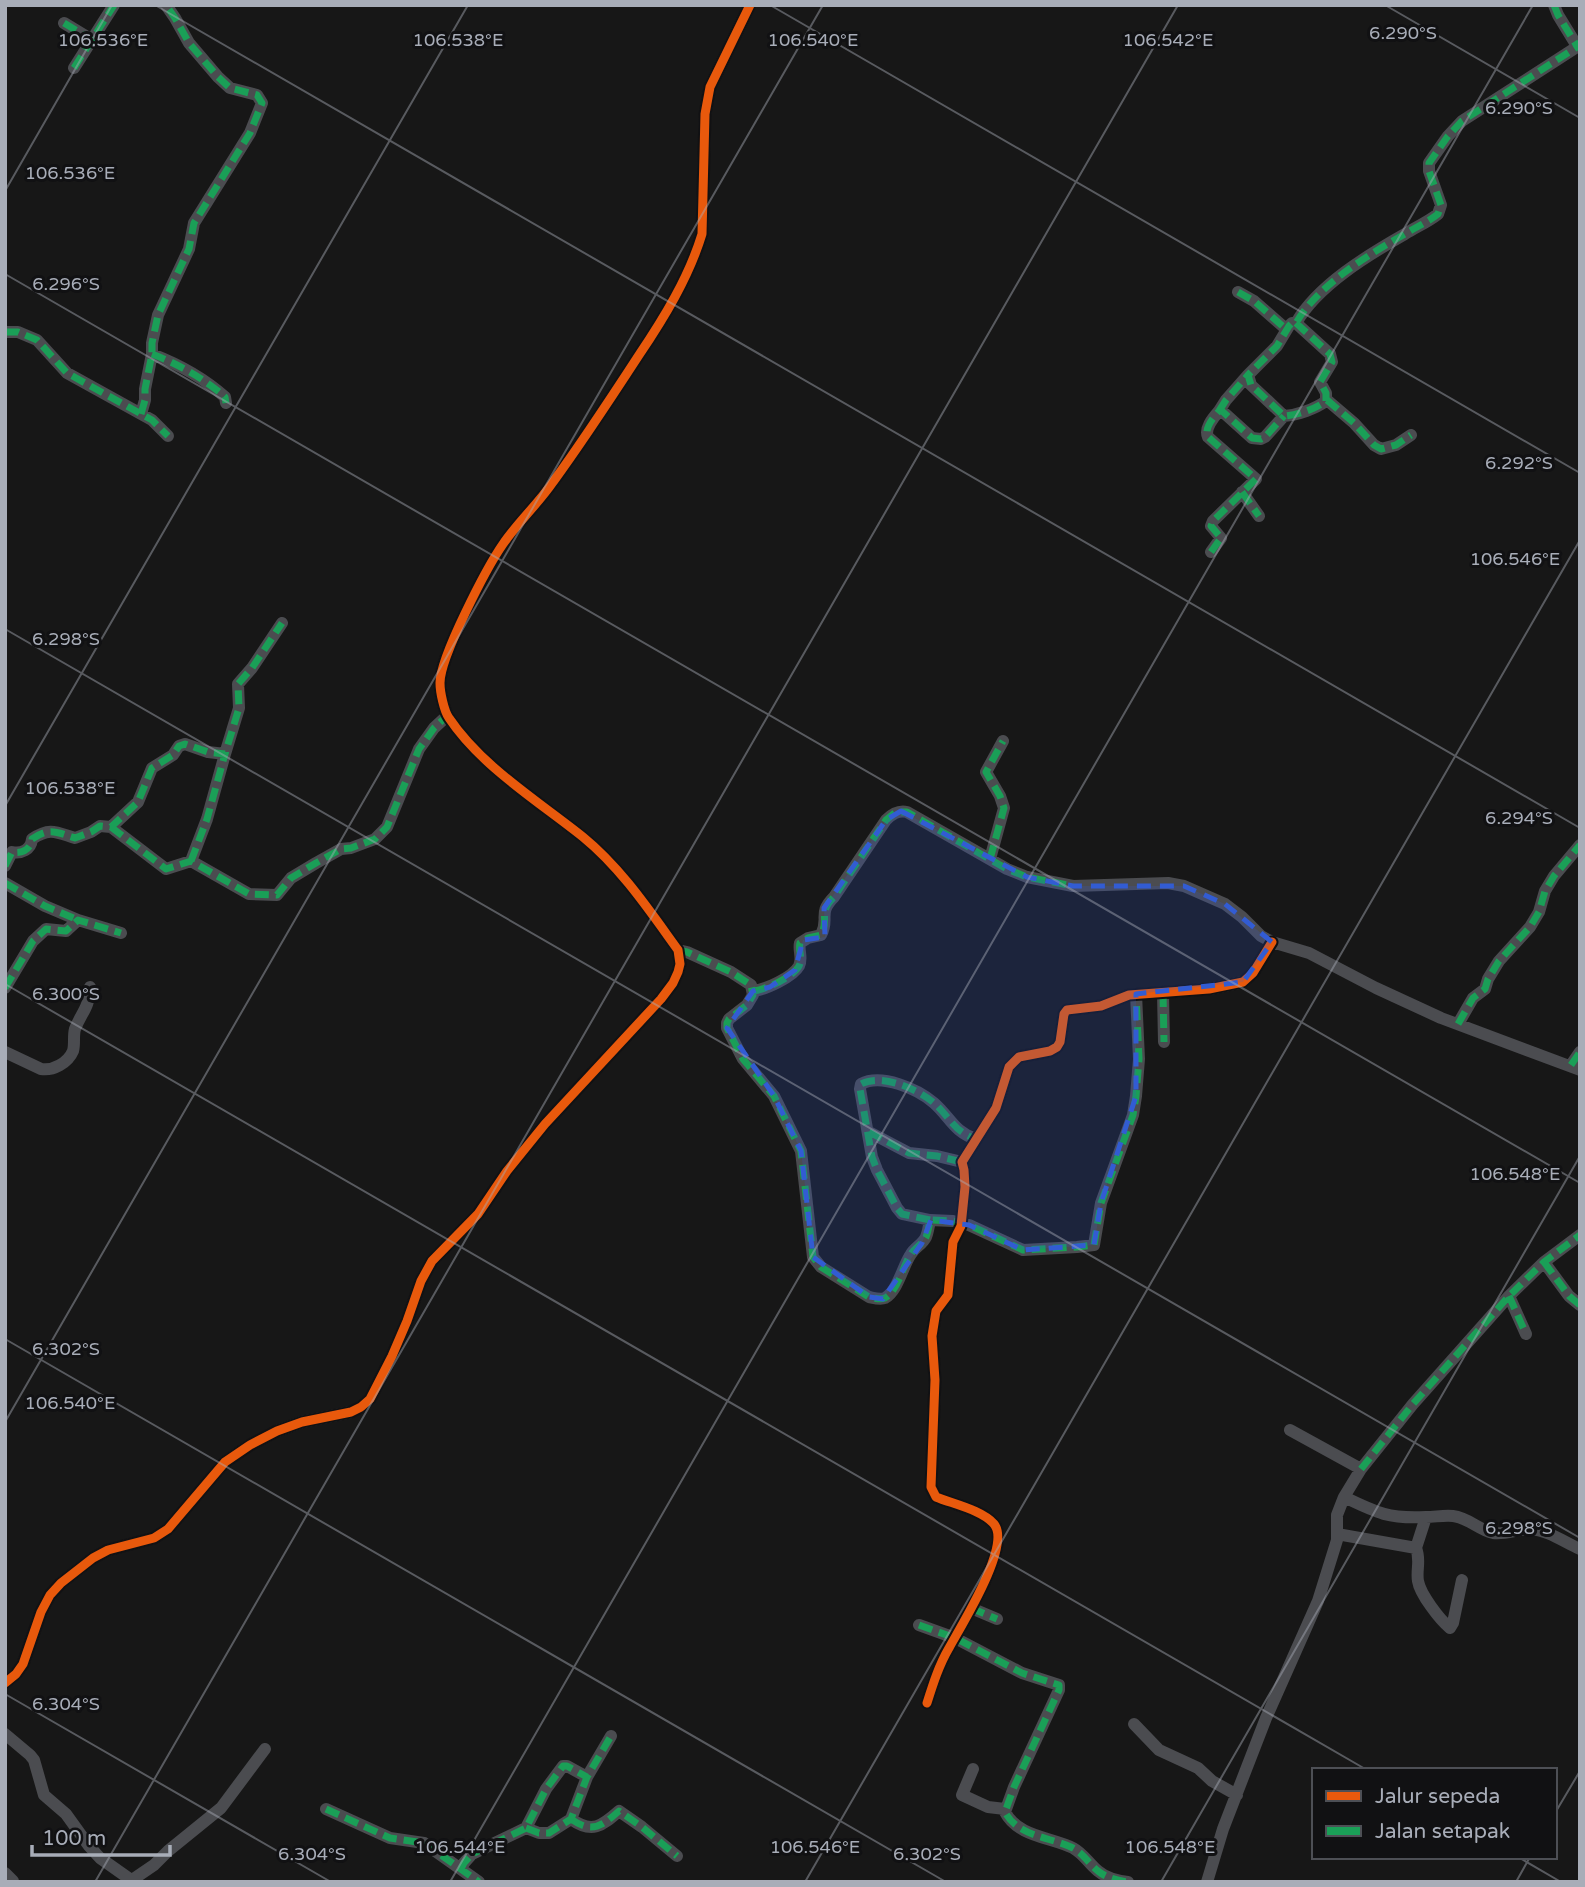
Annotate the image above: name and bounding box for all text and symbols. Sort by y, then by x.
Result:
text: 6.290°S [1369,22,1437,44]
text: 106.536°E [58,29,148,51]
text: 106.538°E [413,29,503,51]
text: 106.540°E [768,29,858,51]
text: 106.542°E [1123,29,1213,51]
text: 6.290°S [1485,97,1553,119]
text: 106.536°E [25,162,115,184]
text: 6.296°S [32,273,100,295]
text: 6.292°S [1485,452,1553,474]
text: 106.546°E [1470,548,1560,570]
text: 6.298°S [32,628,100,650]
text: 106.538°E [25,777,115,799]
text: 6.294°S [1485,807,1553,829]
text: 6.300°S [32,983,100,1005]
text: 106.548°E [1470,1163,1560,1185]
text: 6.302°S [32,1338,100,1360]
text: 106.540°E [25,1392,115,1414]
text: 6.298°S [1485,1517,1553,1539]
text: 6.304°S [32,1693,100,1715]
legend [1312,1768,1557,1859]
text: Jalur sepeda [1375,1784,1500,1809]
scale bar [32,1814,170,1858]
text: Jalan setapak [1375,1819,1510,1844]
text: 100 m [42,1826,106,1851]
text: 106.544°E [415,1836,505,1858]
text: 106.546°E [770,1836,860,1858]
text: 106.548°E [1125,1836,1215,1858]
text: 6.304°S [278,1843,346,1865]
text: 6.302°S [893,1843,961,1865]

